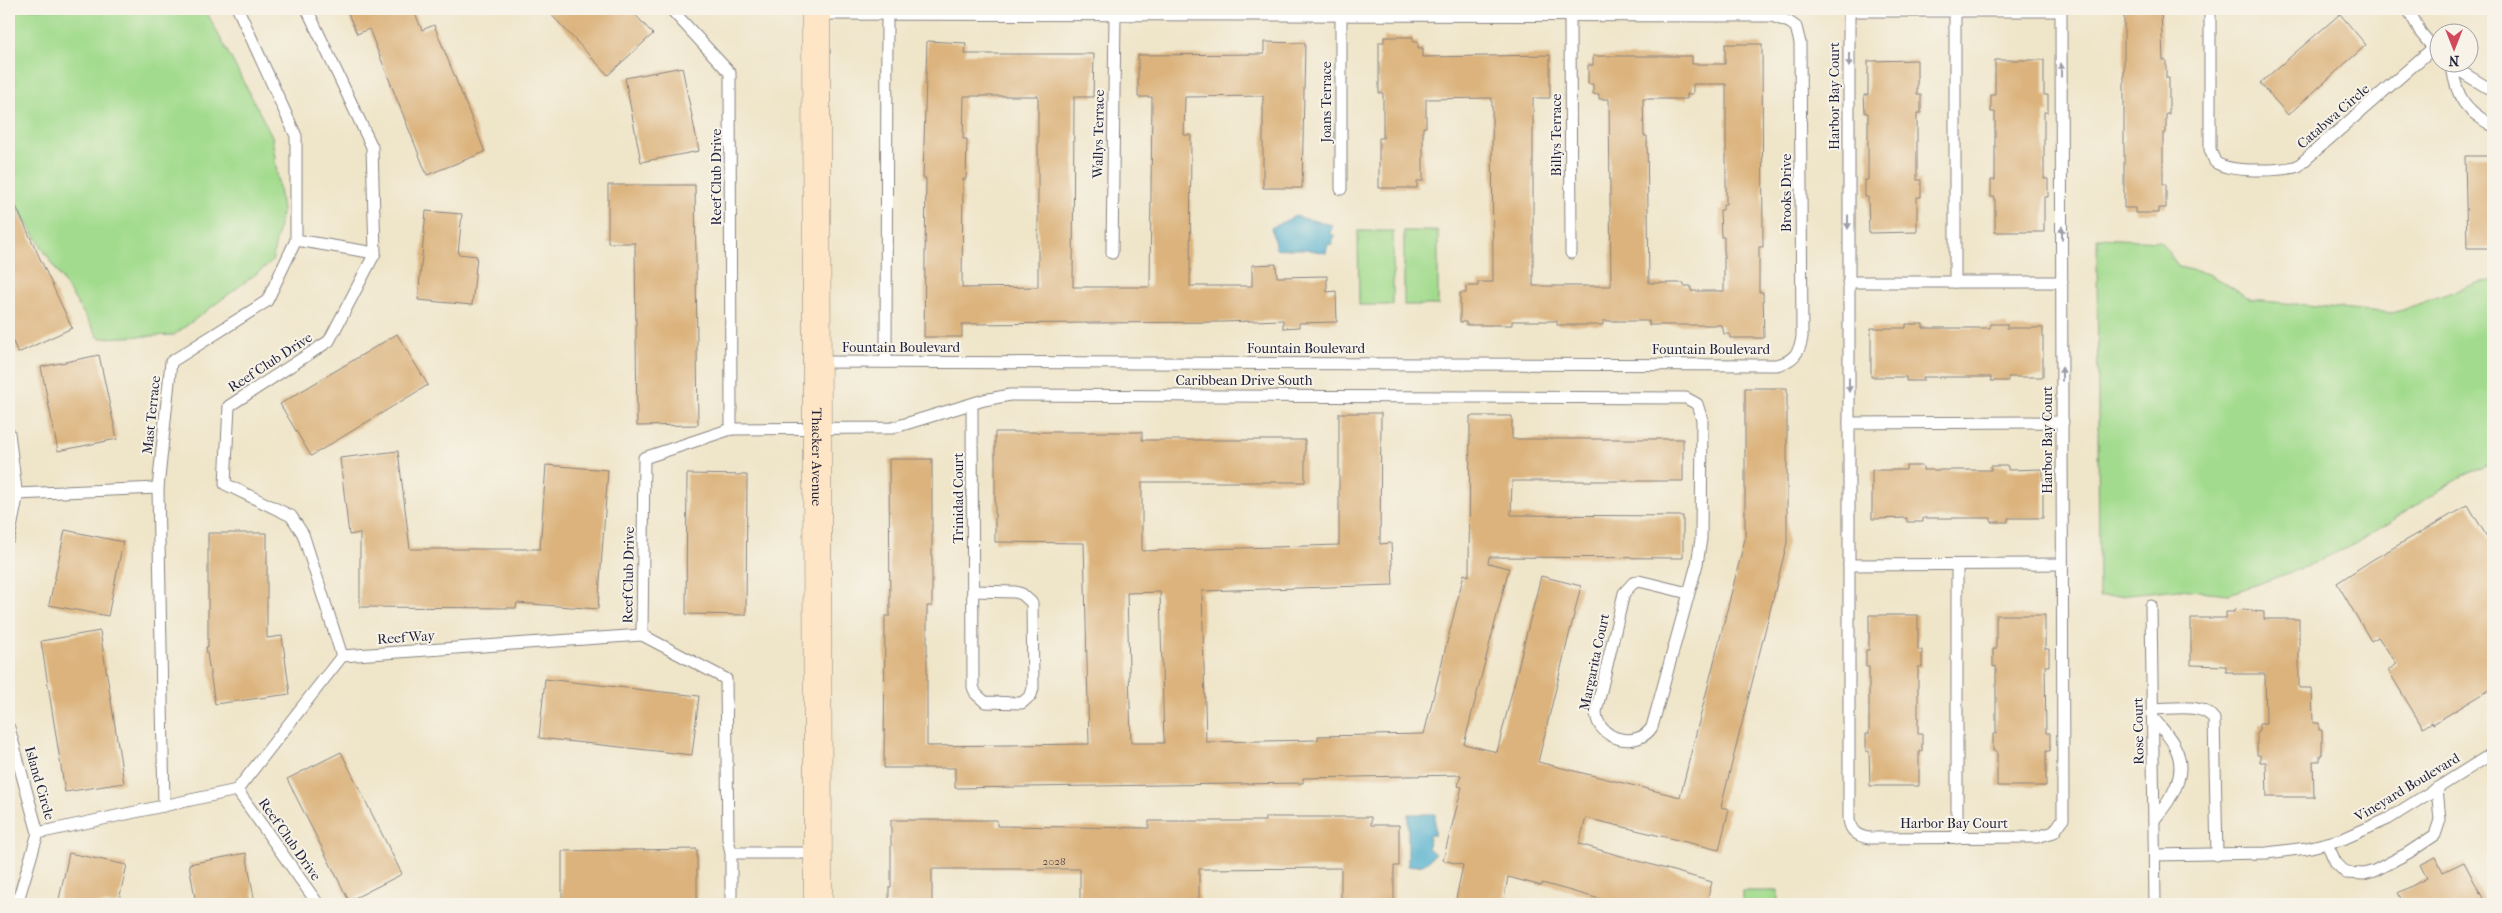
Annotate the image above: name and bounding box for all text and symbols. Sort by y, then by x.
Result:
north arrow [2430,22,2480,72]
street label: Harbor Bay Court [1826,42,1843,150]
one-way arrow [1845,52,1853,68]
text: N [2448,52,2459,69]
street label: Joans Terrace [1318,61,1335,144]
one-way arrow [2057,62,2065,78]
street label: Catabwa Circle [2294,80,2373,152]
street label: Wallys Terrace [1089,89,1108,180]
street label: Billys Terrace [1548,93,1565,176]
street label: Reef Club Drive [708,128,725,226]
street label: Brooks Drive [1778,154,1795,232]
one-way arrow [1844,215,1852,231]
one-way arrow [2058,225,2066,241]
street label: Reef Club Drive [225,329,316,396]
street label: Fountain Boulevard [842,339,961,356]
street label: Fountain Boulevard [1247,340,1366,357]
street label: Fountain Boulevard [1652,341,1771,358]
one-way arrow [2058,365,2066,381]
street label: Caribbean Drive South [1175,372,1313,389]
street label: Mast Terrace [139,375,164,455]
one-way arrow [1845,377,1853,393]
street label: Harbor Bay Court [2039,386,2056,494]
street label: Thacker Avenue [808,408,825,506]
street label: Trinidad Court [950,453,967,543]
street label: Reef Club Drive [619,526,638,624]
street label: Margarita Court [1576,612,1613,712]
street label: Reef Way [377,627,436,648]
street label: Rose Court [2129,697,2148,765]
street label: Island Circle [21,744,58,822]
street label: Vineyard Boulevard [2351,749,2463,826]
street label: Reef Club Drive [255,795,324,884]
street label: Harbor Bay Court [1900,815,2008,832]
house number: 2028 [1043,855,1065,868]

